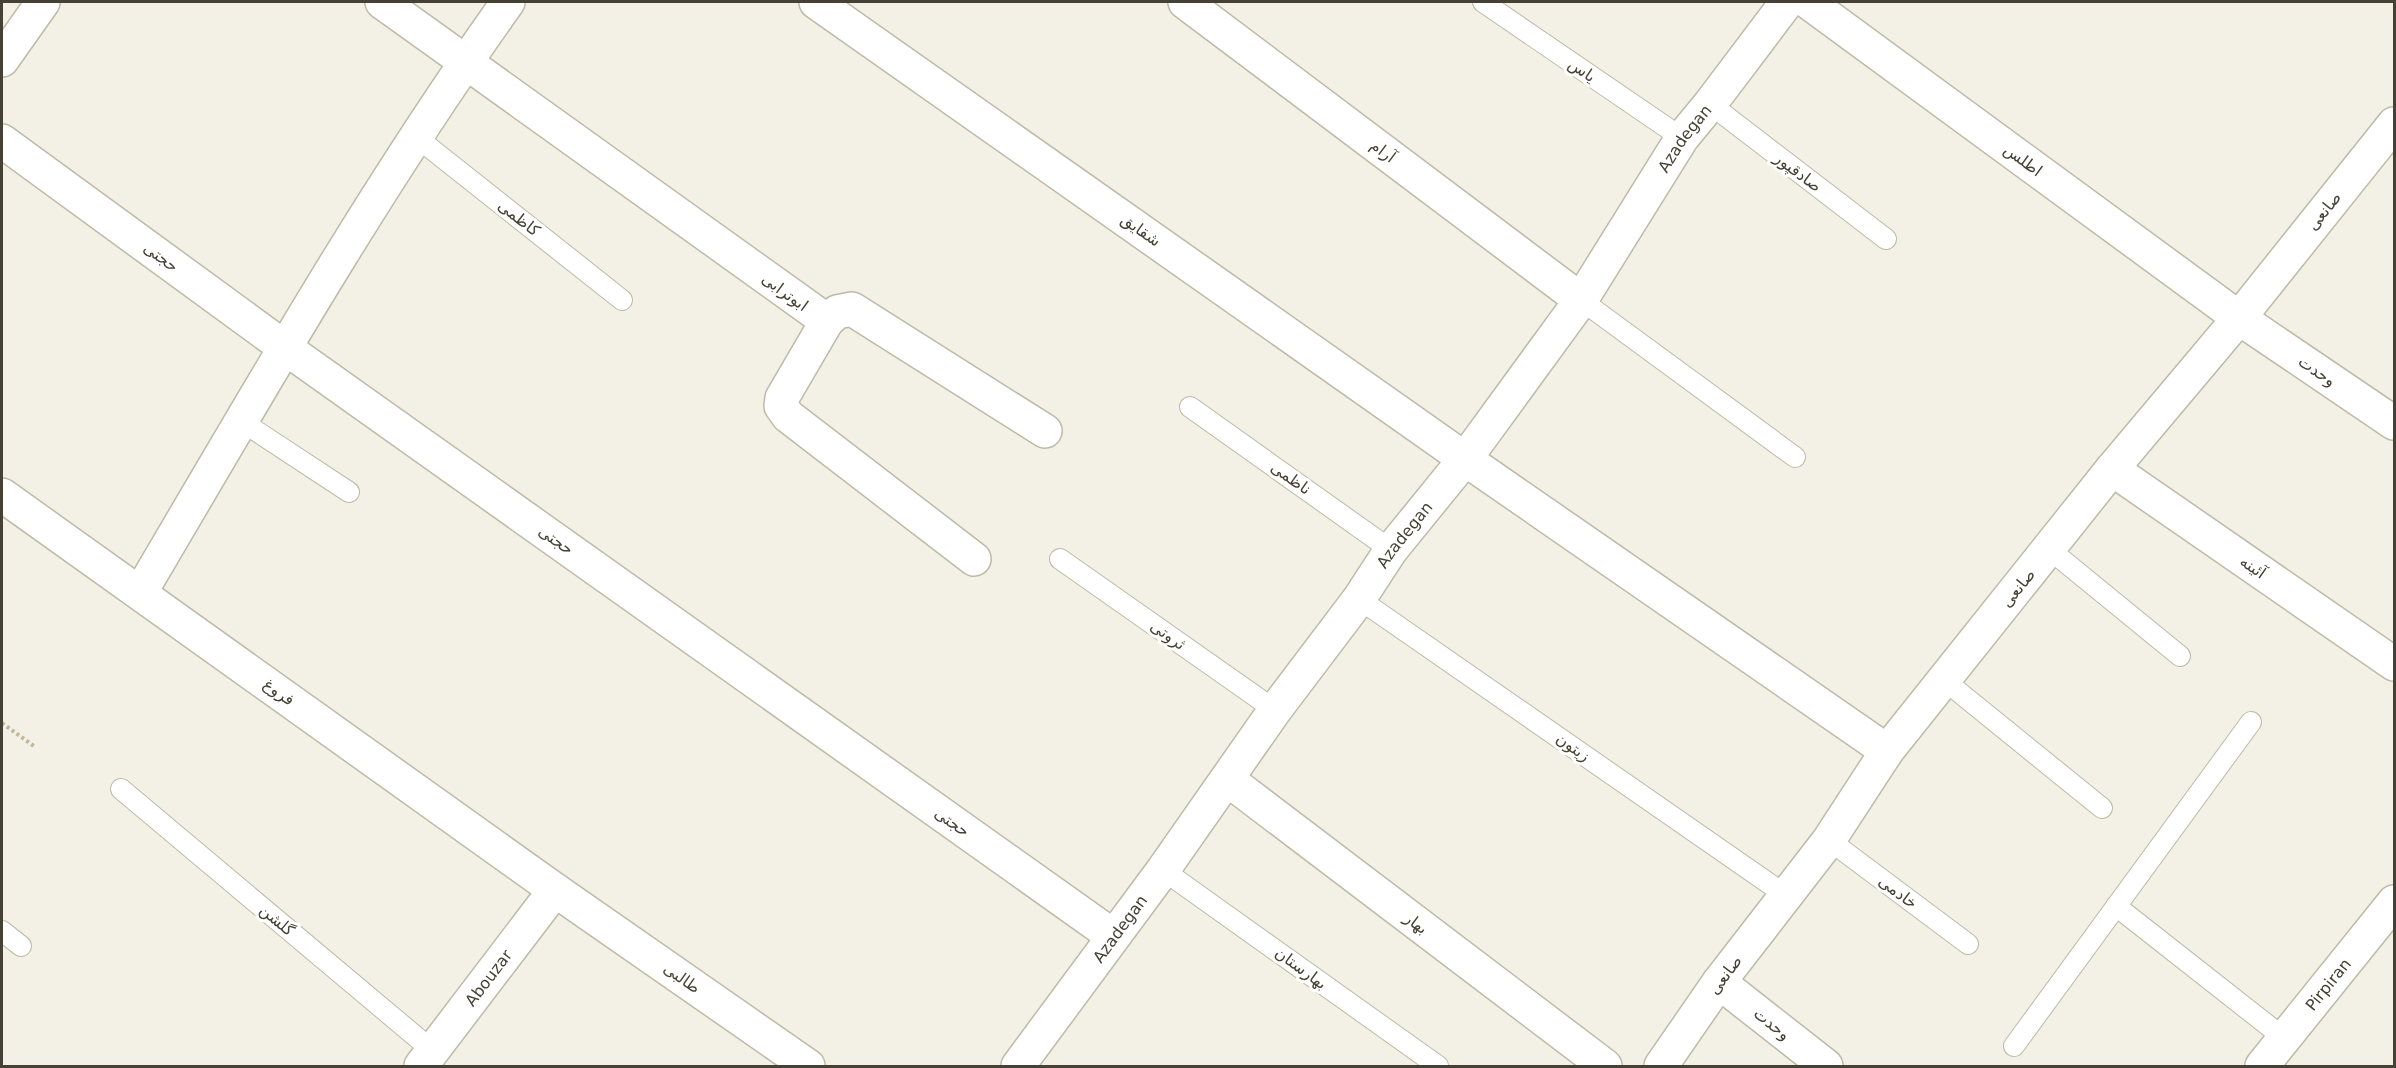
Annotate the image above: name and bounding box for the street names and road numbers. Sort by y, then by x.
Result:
street label: یاس [1565,54,1599,86]
street label: Azadegan [1654,100,1715,176]
street label: آرام [1366,135,1401,168]
street label: اطلس [1999,140,2046,181]
street label: صادقپور [1769,148,1825,197]
street label: صانعی [2303,188,2345,234]
street label: کاظمی [494,196,544,240]
street label: شقایق [1117,210,1165,251]
street label: حجتی [140,238,182,276]
street label: ابوترابی [758,269,812,316]
street label: وحدت [2294,352,2339,391]
street label: ناظمی [1267,457,1315,499]
street label: Azadegan [1372,498,1436,572]
street label: حجتی [535,521,577,559]
street label: آئینه [2236,551,2271,583]
street label: صانعی [1997,565,2039,611]
street label: ثروتی [1146,616,1189,655]
street label: فروغ [259,674,298,710]
street label: زیتون [1552,729,1594,766]
street label: حجتی [931,803,973,841]
street label: خادمی [1875,871,1921,913]
street label: Azadegan [1088,891,1151,966]
street label: گلشن [255,900,298,941]
street label: بهار [1399,907,1431,939]
street label: بهارستان [1271,943,1331,994]
street label: Abouzar [461,945,516,1010]
street label: صانعی [1704,952,1746,998]
street label: Pirpiran [2301,954,2355,1014]
street label: طالبی [660,959,704,997]
street label: وحدت [1749,1004,1794,1045]

